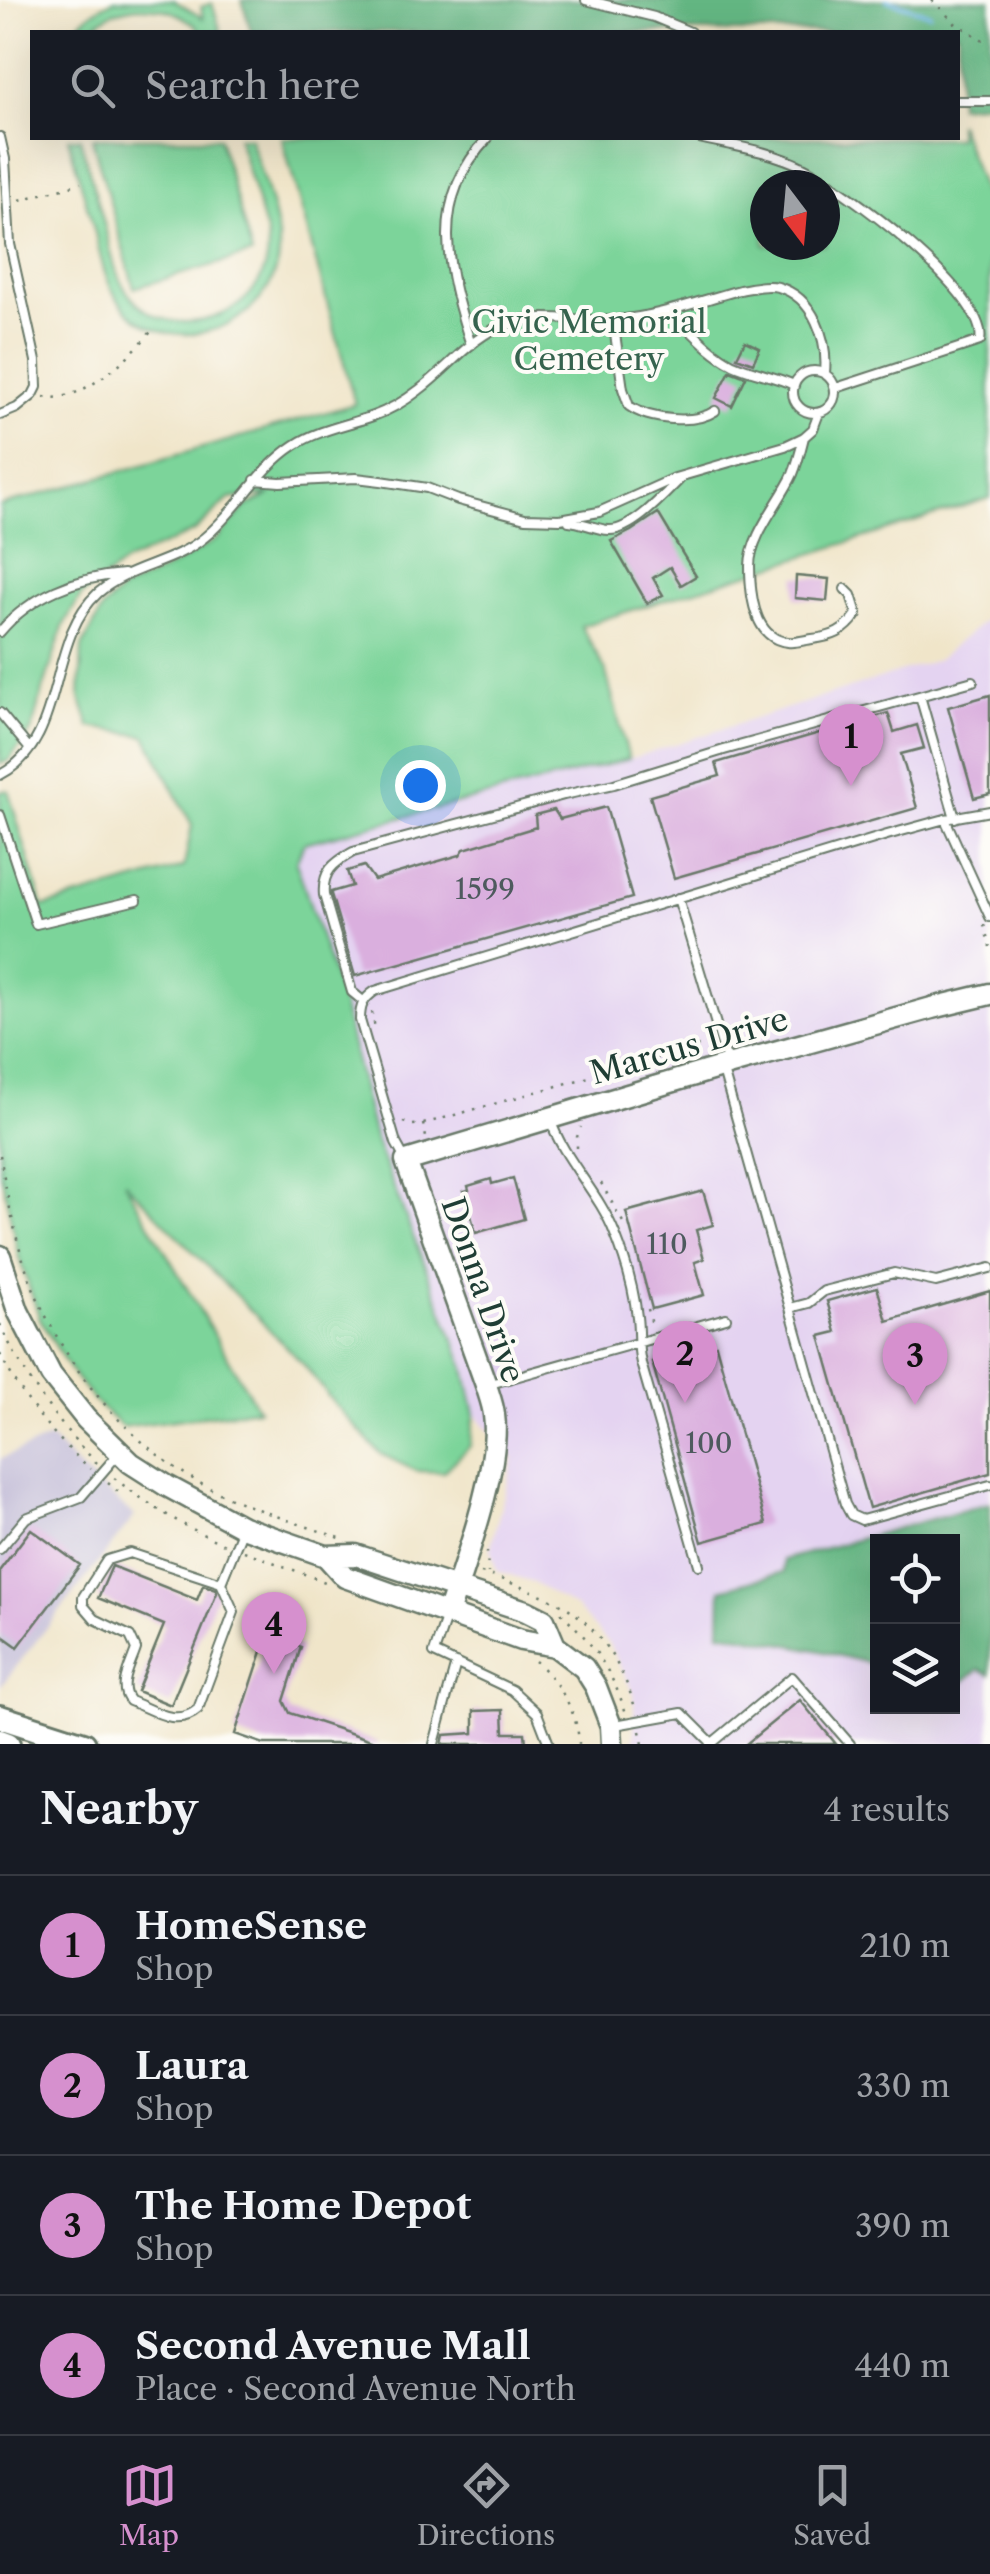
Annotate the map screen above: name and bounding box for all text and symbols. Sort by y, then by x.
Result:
search box [30,30,960,140]
icon: search [65,58,120,113]
text: Search here [145,62,360,109]
north arrow [750,170,840,260]
park label: Civic Memorial Cemetery [472,302,706,378]
pin: 1 [818,704,884,786]
your location [395,760,446,811]
house number: 1599 [455,872,515,906]
street label: Marcus Drive [585,999,792,1092]
street label: Donna Drive [433,1192,533,1388]
house number: 110 [646,1227,688,1261]
pin: 2 [652,1320,718,1403]
pin: 3 [882,1322,948,1405]
house number: 100 [685,1426,733,1460]
map controls [870,1534,960,1714]
button: locate [870,1534,960,1624]
pin: 4 [242,1592,306,1674]
button: layers [870,1624,960,1714]
text: Nearby [40,1783,198,1835]
text: 4 results [824,1790,950,1829]
text: HomeSense [135,1902,367,1949]
text: 1 [65,1926,80,1965]
text: 210 m [860,1926,950,1965]
text: Shop [135,1949,214,1988]
text: Laura [135,2042,249,2089]
text: 2 [63,2066,82,2105]
text: 330 m [856,2066,950,2105]
text: Shop [135,2089,214,2128]
text: The Home Depot [135,2182,471,2229]
text: 3 [63,2206,82,2245]
text: 390 m [855,2206,950,2245]
text: Shop [135,2229,214,2268]
text: Second Avenue Mall [135,2322,531,2369]
text: 4 [63,2346,82,2385]
text: 440 m [854,2346,950,2385]
text: Place · Second Avenue North [135,2369,576,2408]
tab: Map [119,2458,179,2552]
tab: Directions [417,2458,555,2552]
tab: Saved [793,2458,871,2552]

